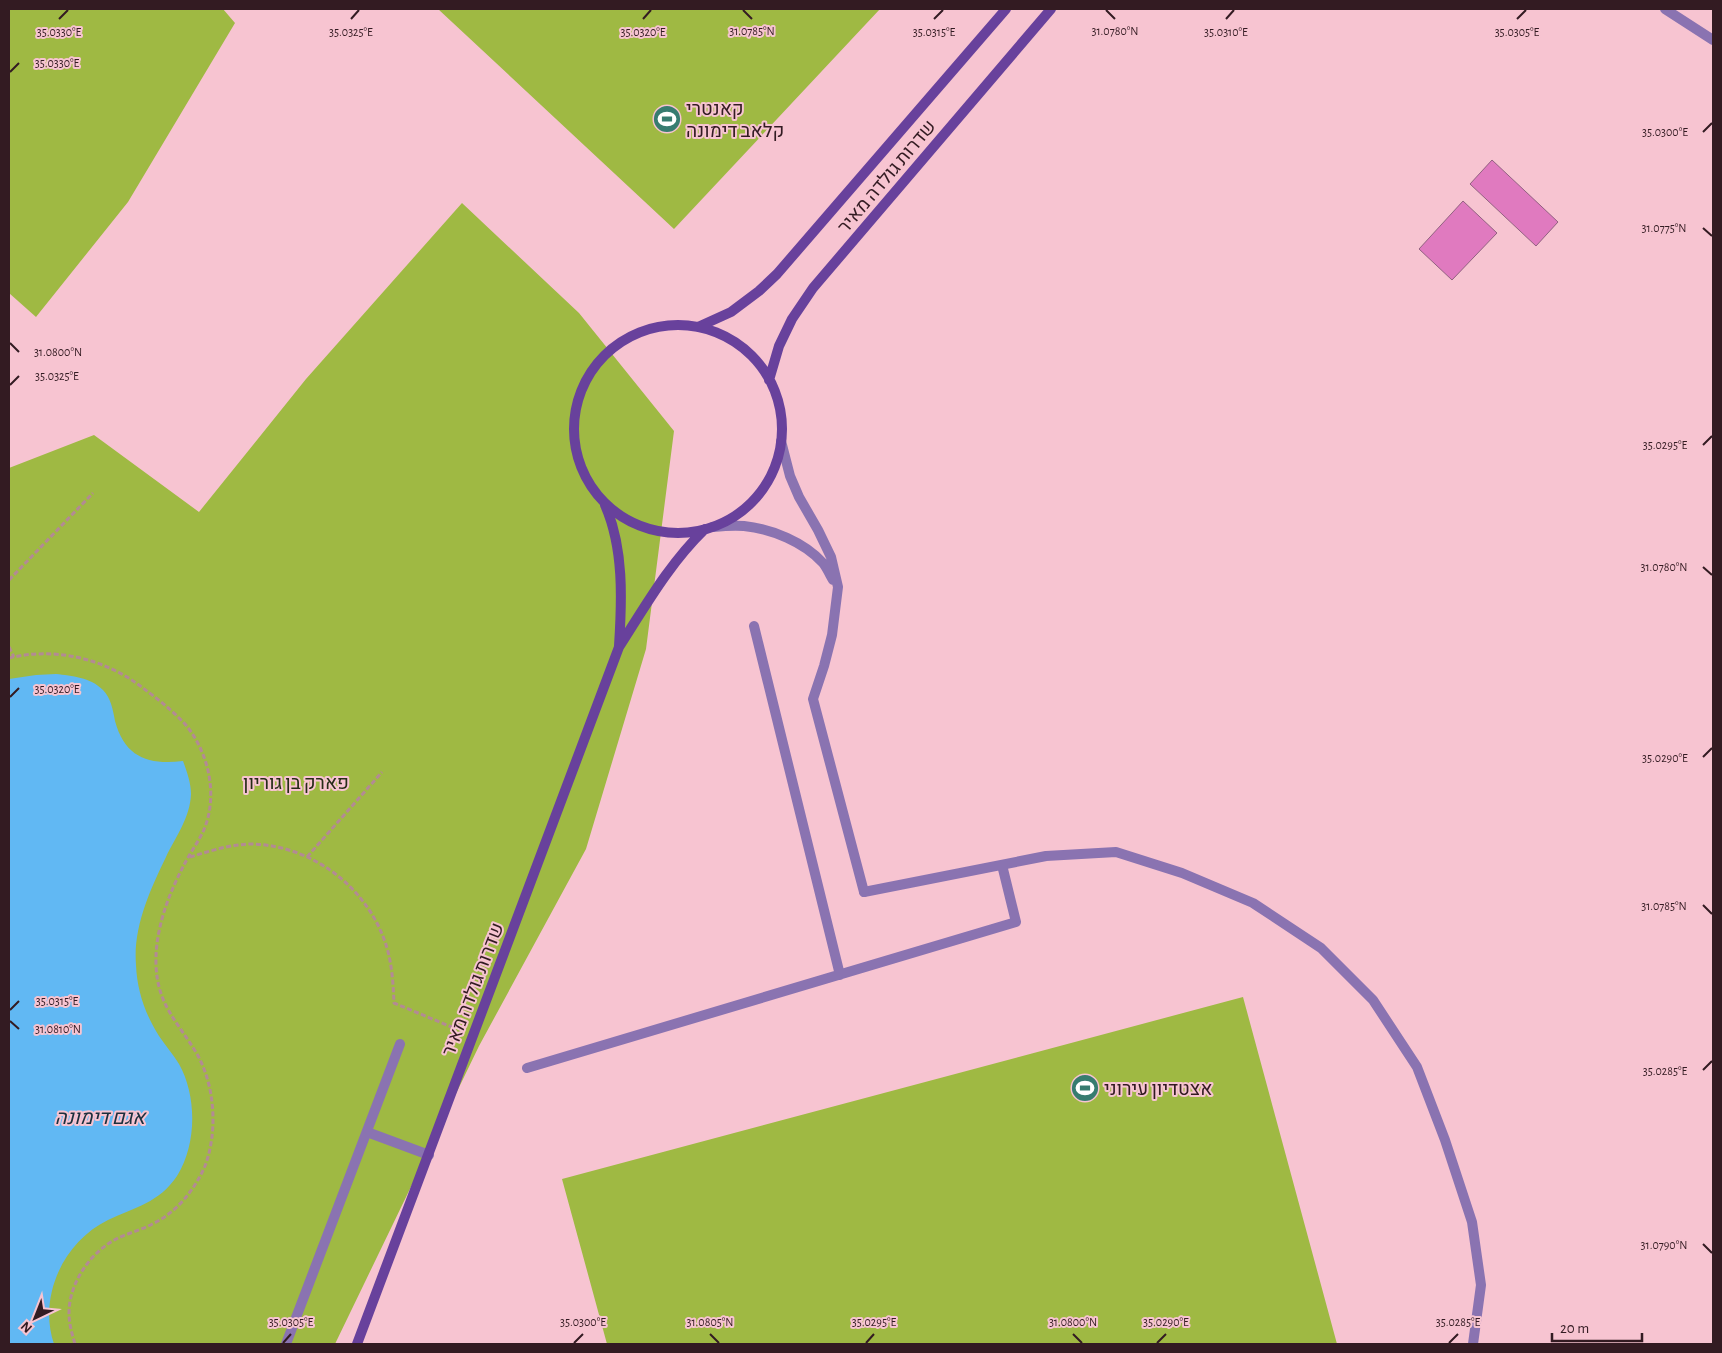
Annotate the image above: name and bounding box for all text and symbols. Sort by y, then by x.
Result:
text: 31.0785°N [729,25,775,37]
text: 31.0780°N [1092,25,1138,37]
text: 35.0330°E [37,26,81,38]
text: 35.0325°E [329,26,373,38]
text: 35.0320°E [620,26,666,38]
text: 35.0315°E [913,26,955,38]
text: 35.0310°E [1204,26,1248,38]
text: 35.0305°E [1495,26,1540,38]
text: 35.0330°E [35,57,79,69]
place label: קאנטרי קלאב דימונה [686,100,784,141]
sports icon: קאנטרי קלאב דימונה [652,104,682,134]
street label: שדרות גולדה מאיר [835,117,940,237]
text: 35.0300°E [1642,126,1688,138]
text: 31.0775°N [1642,222,1686,234]
text: 31.0800°N [34,346,82,358]
text: 35.0325°E [35,370,79,382]
text: 35.0295°E [1643,439,1687,451]
text: 31.0780°N [1641,561,1687,573]
text: 35.0320°E [34,683,80,695]
text: 35.0290°E [1642,752,1688,764]
park label: פארק בן גוריון [243,774,349,793]
text: 31.0785°N [1641,900,1687,912]
street label: שדרות גולדה מאיר [439,920,508,1059]
text: 35.0315°E [36,995,78,1007]
text: 31.0810°N [35,1023,81,1035]
text: 35.0285°E [1643,1065,1687,1077]
sports icon: אצטדיון עירוני [1070,1073,1100,1103]
place label: אצטדיון עירוני [1104,1080,1212,1099]
water label: אגם דימונה [55,1108,147,1128]
text: 31.0790°N [1641,1239,1687,1251]
north arrow [10,1293,60,1343]
scale bar [1552,1310,1642,1342]
text: 35.0305°E [269,1316,314,1328]
text: 35.0300°E [560,1316,606,1328]
text: 31.0805°N [687,1316,733,1328]
text: 35.0295°E [852,1316,896,1328]
text: 31.0800°N [1049,1316,1097,1328]
text: 35.0290°E [1143,1316,1189,1328]
text: 35.0285°E [1436,1316,1480,1328]
text: N [18,1318,35,1335]
text: 20 m [1560,1321,1589,1336]

